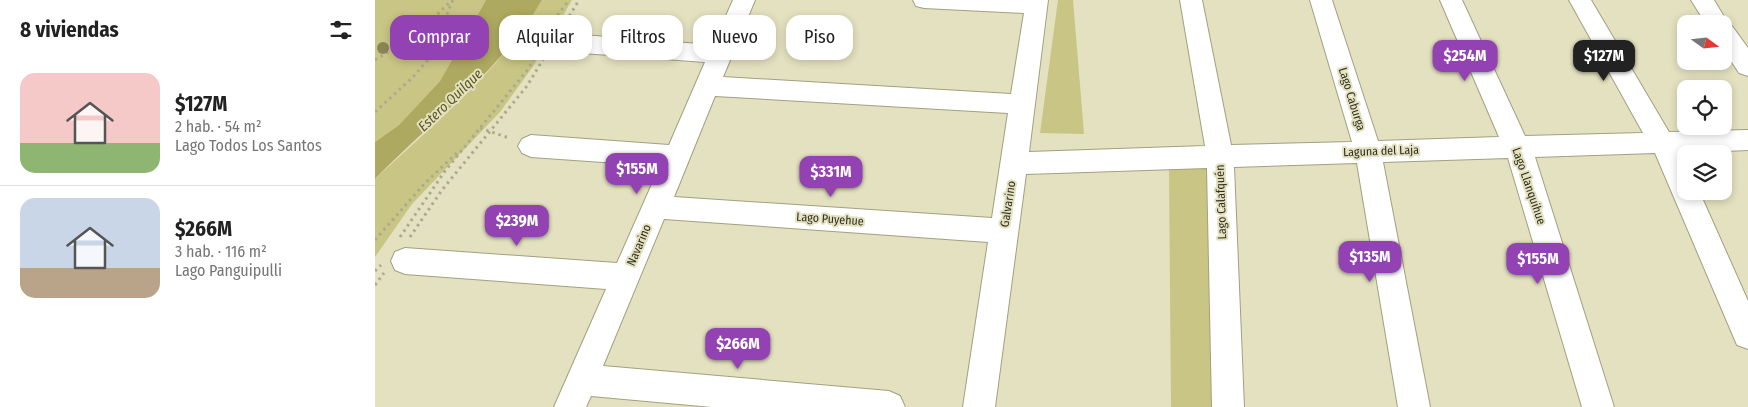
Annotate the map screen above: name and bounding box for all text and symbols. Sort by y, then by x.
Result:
chip: Comprar [390,15,489,60]
chip: Alquilar [499,15,592,60]
chip: Filtros [602,15,683,60]
chip: Nuevo [693,15,776,60]
chip: Piso [786,15,853,60]
north arrow [1677,15,1733,70]
map controls [1677,15,1732,200]
icon: filters [327,16,355,44]
text: 8 viviendas [20,17,119,43]
pin: $254M [1430,39,1500,82]
pin: $127M [1569,39,1639,82]
text: $254M [1444,46,1486,65]
text: $127M [1584,46,1624,65]
water label: Estero Quilque [415,65,486,135]
street label: Lago Caburga [1336,66,1368,132]
button: locate [1677,80,1732,135]
text: $127M [175,91,227,117]
icon: home [60,93,120,153]
text: 2 hab. · 54 m² [175,117,262,136]
text: Lago Todos Los Santos [175,136,322,155]
street label: Laguna del Laja [1343,143,1419,159]
button: layers [1677,145,1732,200]
street label: Lago Llanquihue [1509,146,1549,226]
pin: $155M [602,152,672,195]
pin: $331M [796,156,866,198]
text: $155M [616,159,658,178]
text: $331M [810,162,852,181]
street label: Lago Calafquén [1213,164,1229,240]
street label: Galvarino [997,180,1019,228]
pin: $239M [482,204,552,247]
street label: Lago Puyehue [796,210,864,228]
text: $239M [496,211,538,230]
text: $266M [175,216,232,242]
icon: home [60,218,120,278]
street label: Navarino [624,222,654,268]
pin: $135M [1335,240,1405,283]
text: 3 hab. · 116 m² [175,242,267,261]
pin: $155M [1503,242,1573,285]
text: $135M [1349,247,1391,266]
text: $155M [1517,249,1559,268]
text: Lago Panguipulli [175,261,282,280]
pin: $266M [703,328,773,370]
text: $266M [716,334,760,353]

